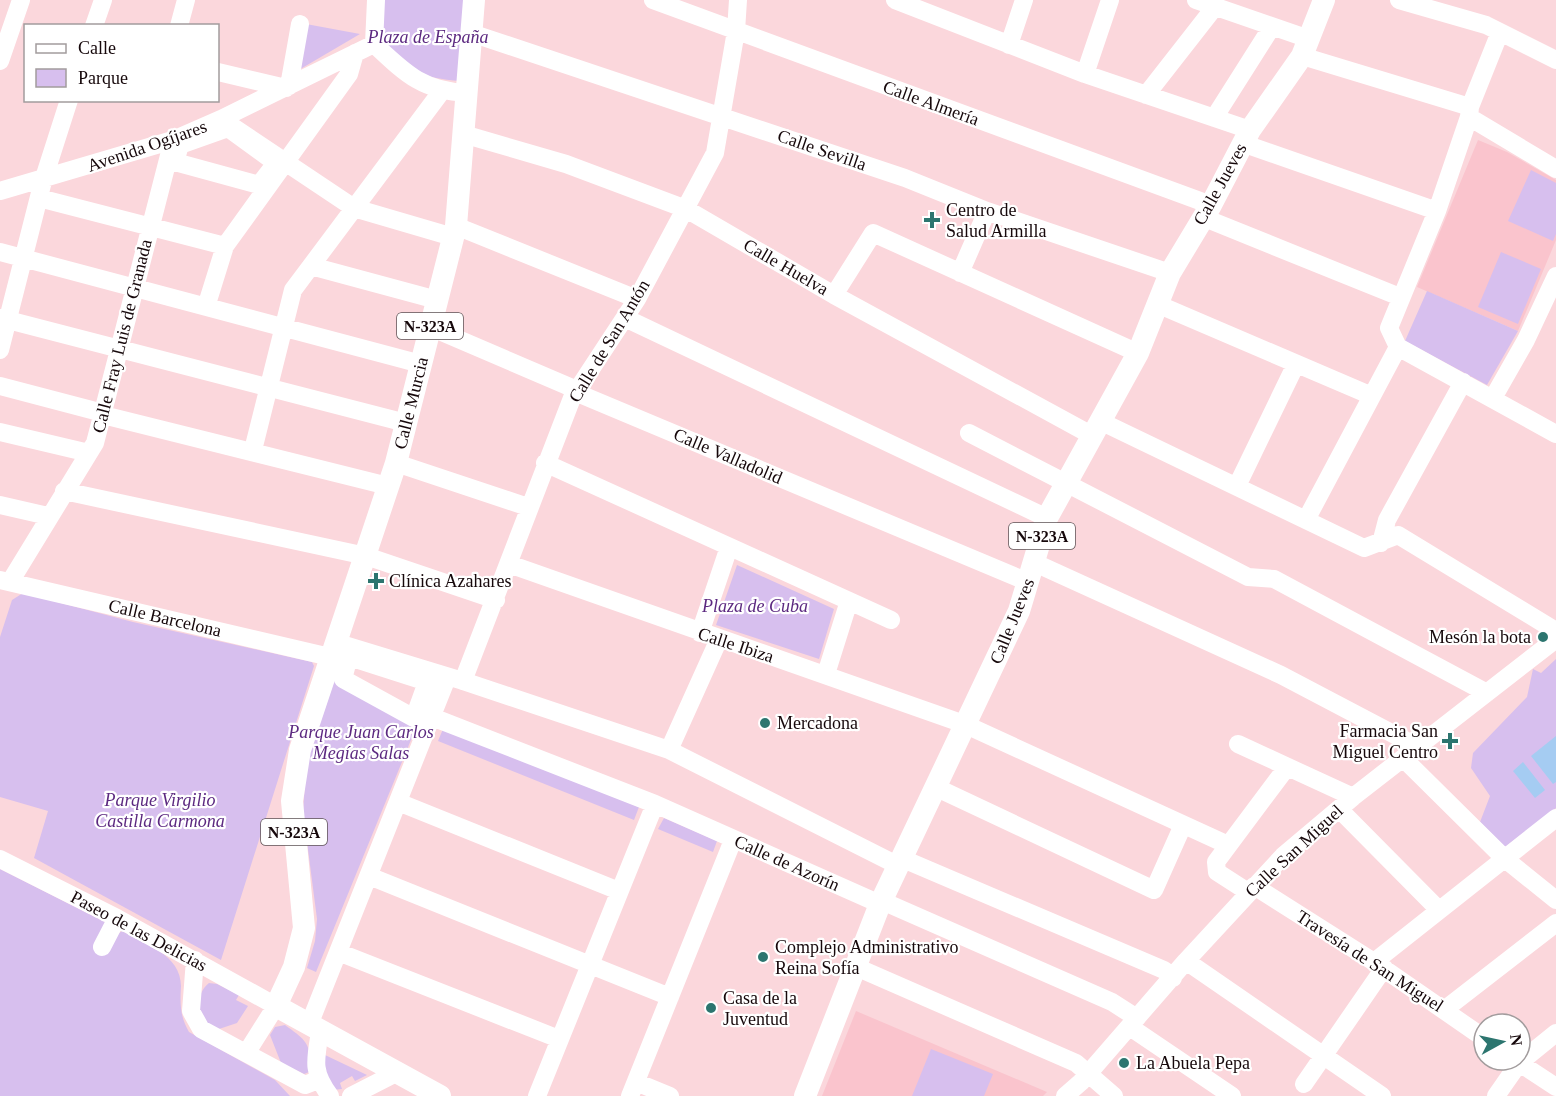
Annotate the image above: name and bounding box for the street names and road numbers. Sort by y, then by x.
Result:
street label: Calle Almería [880,76,982,130]
street label: Avenida Ogíjares [85,116,209,176]
street label: Calle Sevilla [775,125,869,175]
street label: Calle Jueves [1189,140,1251,228]
street label: Calle Huelva [740,235,832,299]
street label: Calle Fray Luis de Granada [88,237,156,435]
street label: Calle de San Antón [565,276,653,406]
road number: N-323A [397,313,463,339]
street label: Calle Murcia [390,355,432,451]
street label: Calle Valladolid [671,424,785,488]
road number: N-323A [1009,523,1075,549]
street label: Calle Jueves [986,575,1038,667]
street label: Calle Barcelona [107,595,223,641]
street label: Calle Ibiza [696,623,776,667]
street label: Calle San Miguel [1241,801,1347,901]
road number: N-323A [261,819,327,845]
street label: Calle de Azorín [731,831,843,895]
street label: Paseo de las Delicias [67,887,211,975]
street label: Travesía de San Miguel [1293,906,1447,1016]

